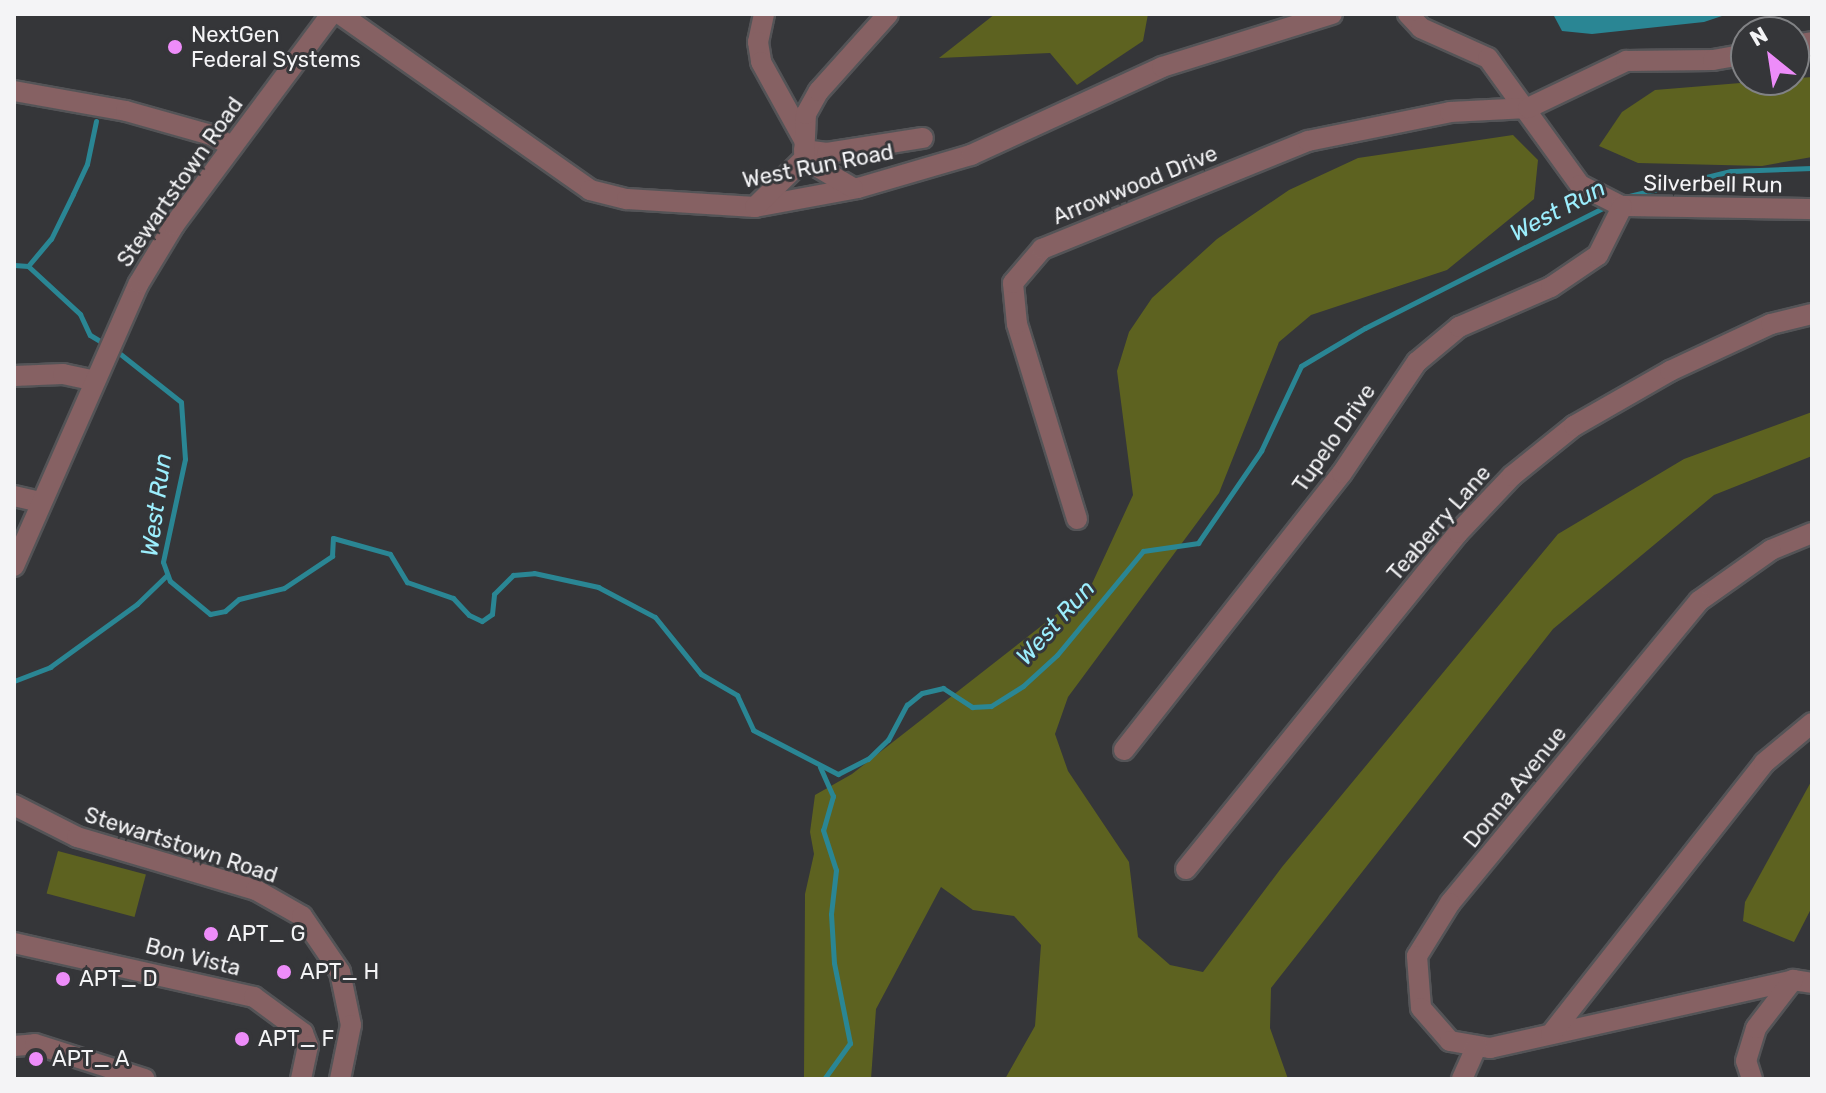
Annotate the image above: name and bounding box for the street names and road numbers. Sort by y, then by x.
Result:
street label: Stewartstown Road [111,92,249,272]
street label: West Run Road [740,138,896,194]
street label: Arrowwood Drive [1049,140,1221,230]
street label: Silverbell Run [1643,170,1783,198]
street label: Tupelo Drive [1287,379,1381,497]
street label: Teaberry Lane [1381,460,1497,586]
street label: Donna Avenue [1458,721,1572,853]
street label: Stewartstown Road [81,801,281,889]
street label: Bon Vista [142,932,244,982]

